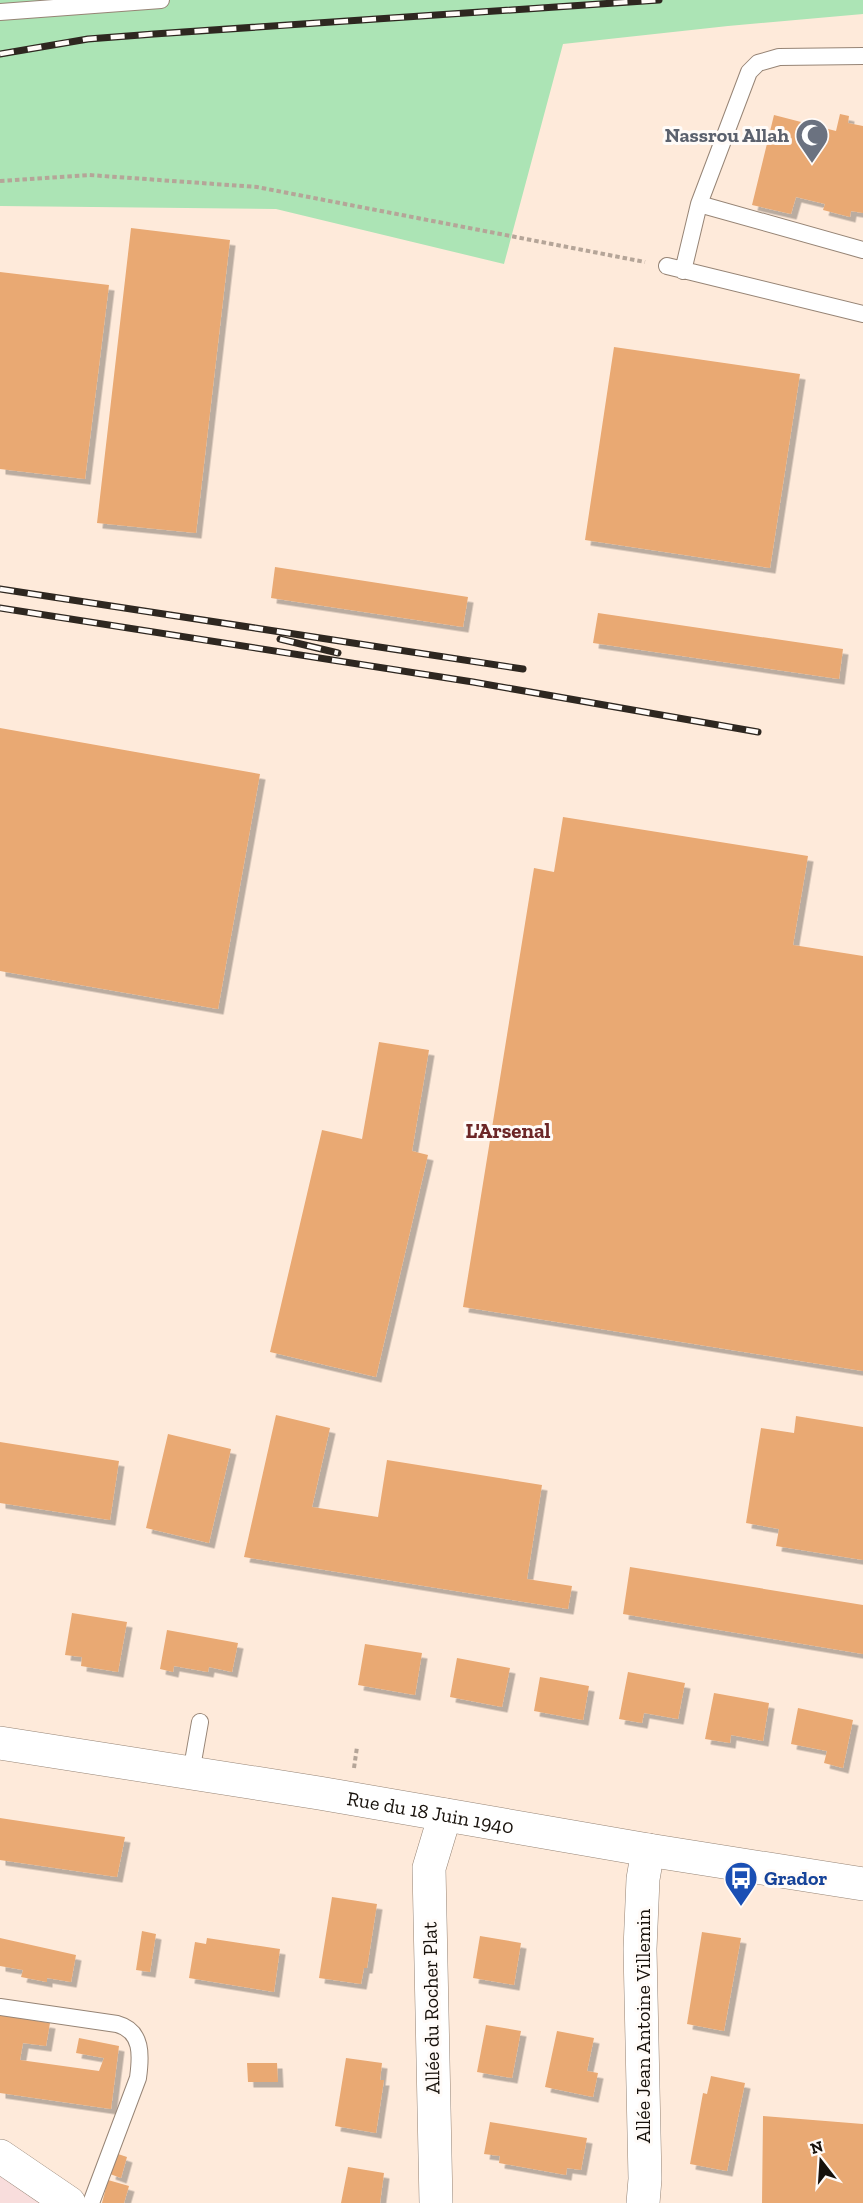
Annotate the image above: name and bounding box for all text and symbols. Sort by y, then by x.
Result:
mosque icon: Nassrou Allah [794,117,830,164]
place label: Nassrou Allah [665,123,789,147]
district label: L'Arsenal [465,1118,551,1143]
street label: Rue du 18 Juin 1940 [345,1786,516,1839]
bus stop icon: Grador [723,1860,759,1907]
place label: Grador [764,1866,827,1890]
street label: Allée Jean Antoine Villemin [631,1908,655,2143]
street label: Allée du Rocher Plat [417,1921,445,2094]
north arrow [791,2131,851,2191]
text: N [808,2136,825,2158]

